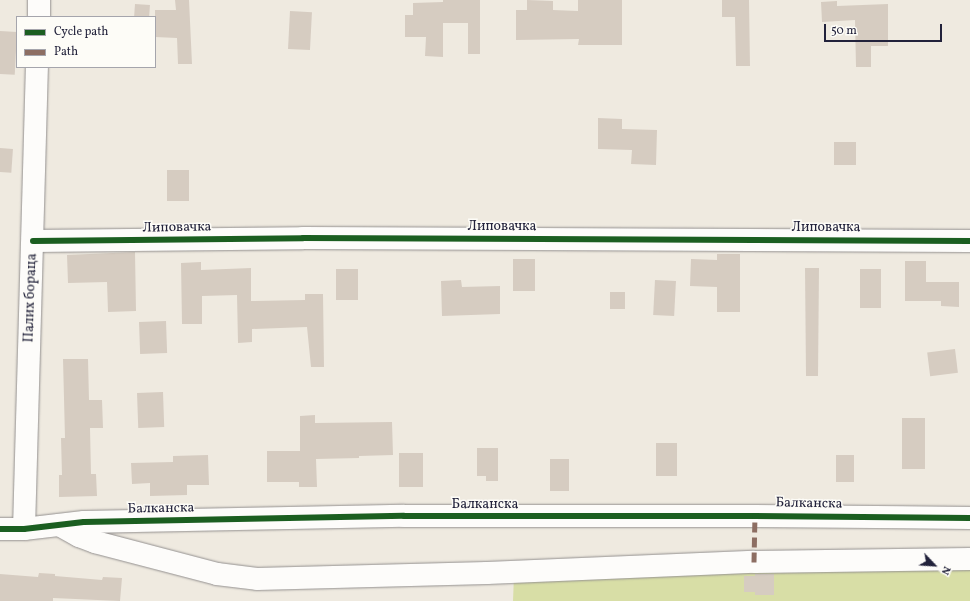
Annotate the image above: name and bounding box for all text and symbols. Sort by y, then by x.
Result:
legend [16,16,156,68]
scale bar [826,16,944,42]
text: 50 m [831,23,857,39]
text: Cycle path [54,24,109,40]
text: Path [54,44,78,60]
street label: Липовачка [142,219,212,237]
street label: Липовачка [467,219,537,235]
street label: Липовачка [791,220,861,236]
street label: Палих бораца [21,253,41,343]
street label: Балканска [775,495,843,513]
street label: Балканска [452,497,518,513]
street label: Балканска [127,500,195,518]
north arrow [914,545,954,585]
text: N [937,563,954,577]

